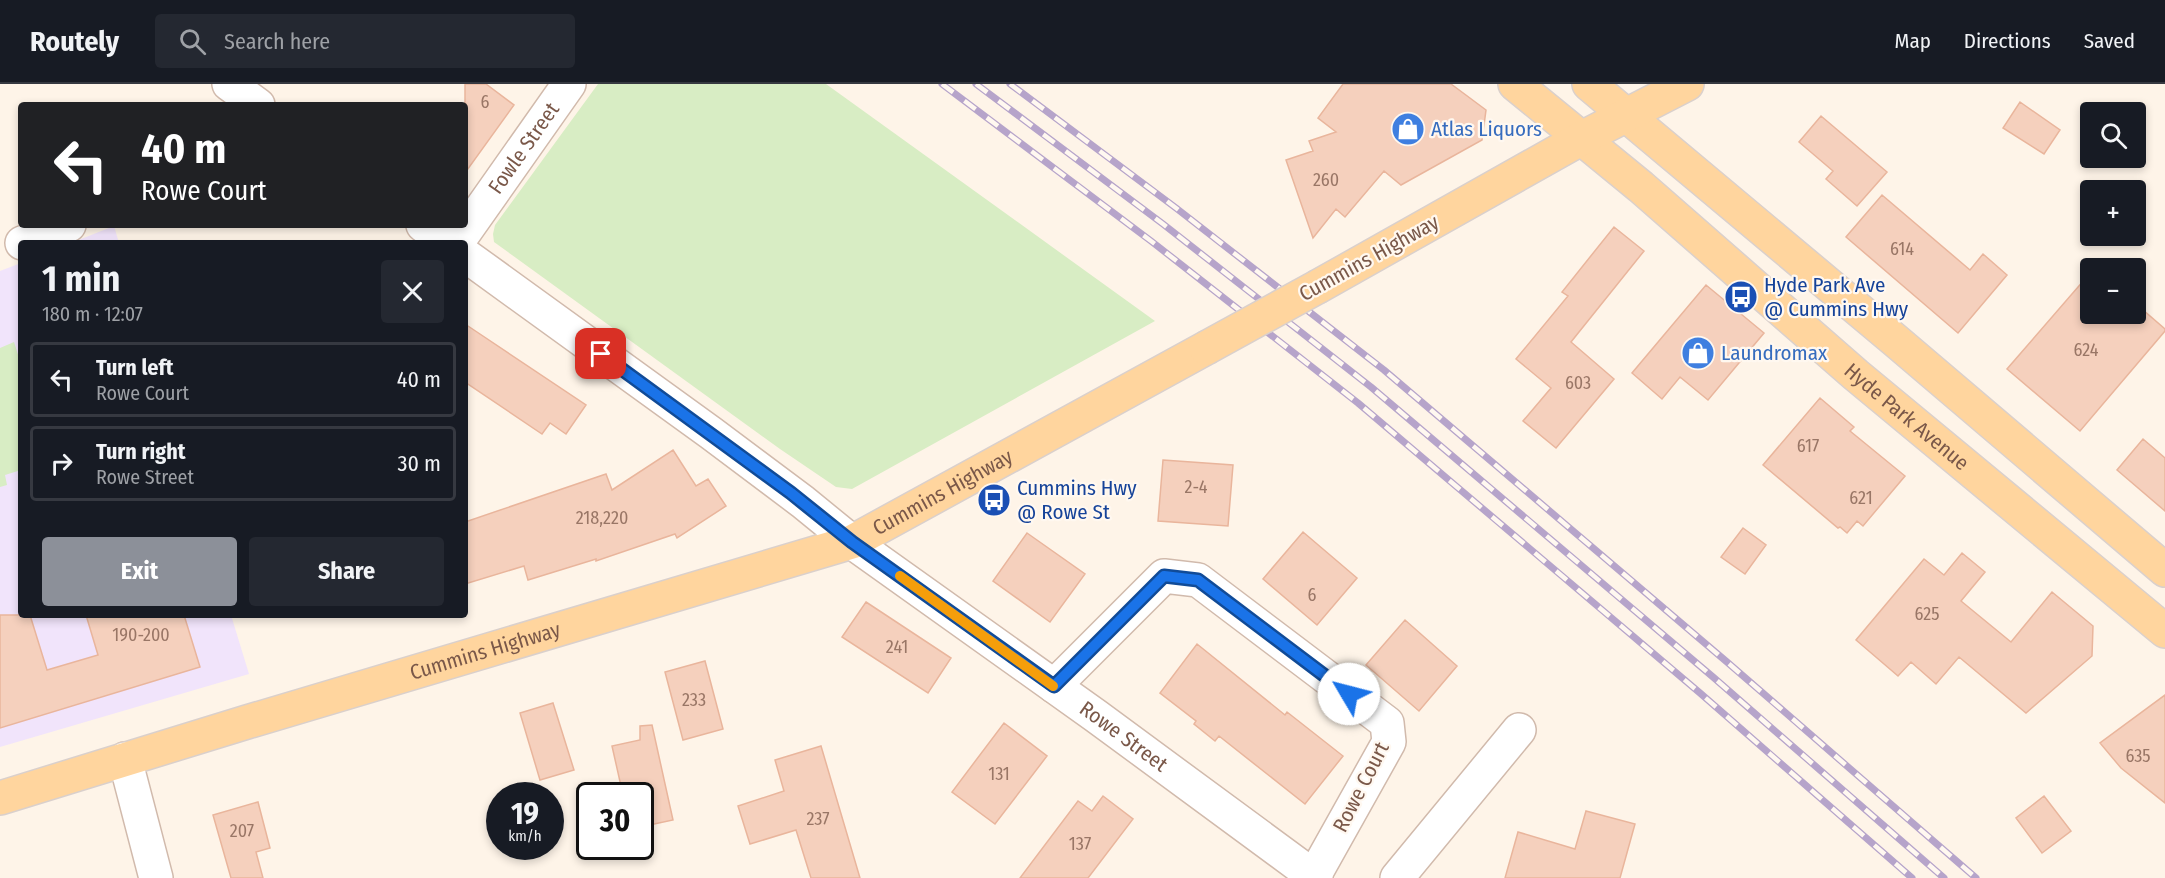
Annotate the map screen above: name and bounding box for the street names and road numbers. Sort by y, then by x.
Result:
street label: Fowle Street [483,97,565,199]
street label: Cummins Highway [1295,209,1444,307]
street label: Hyde Park Avenue [1839,358,1974,476]
street label: Cummins Highway [868,443,1018,541]
street label: Cummins Highway [407,616,564,686]
street label: Rowe Street [1075,696,1173,777]
street label: Rowe Court [1327,737,1395,836]

